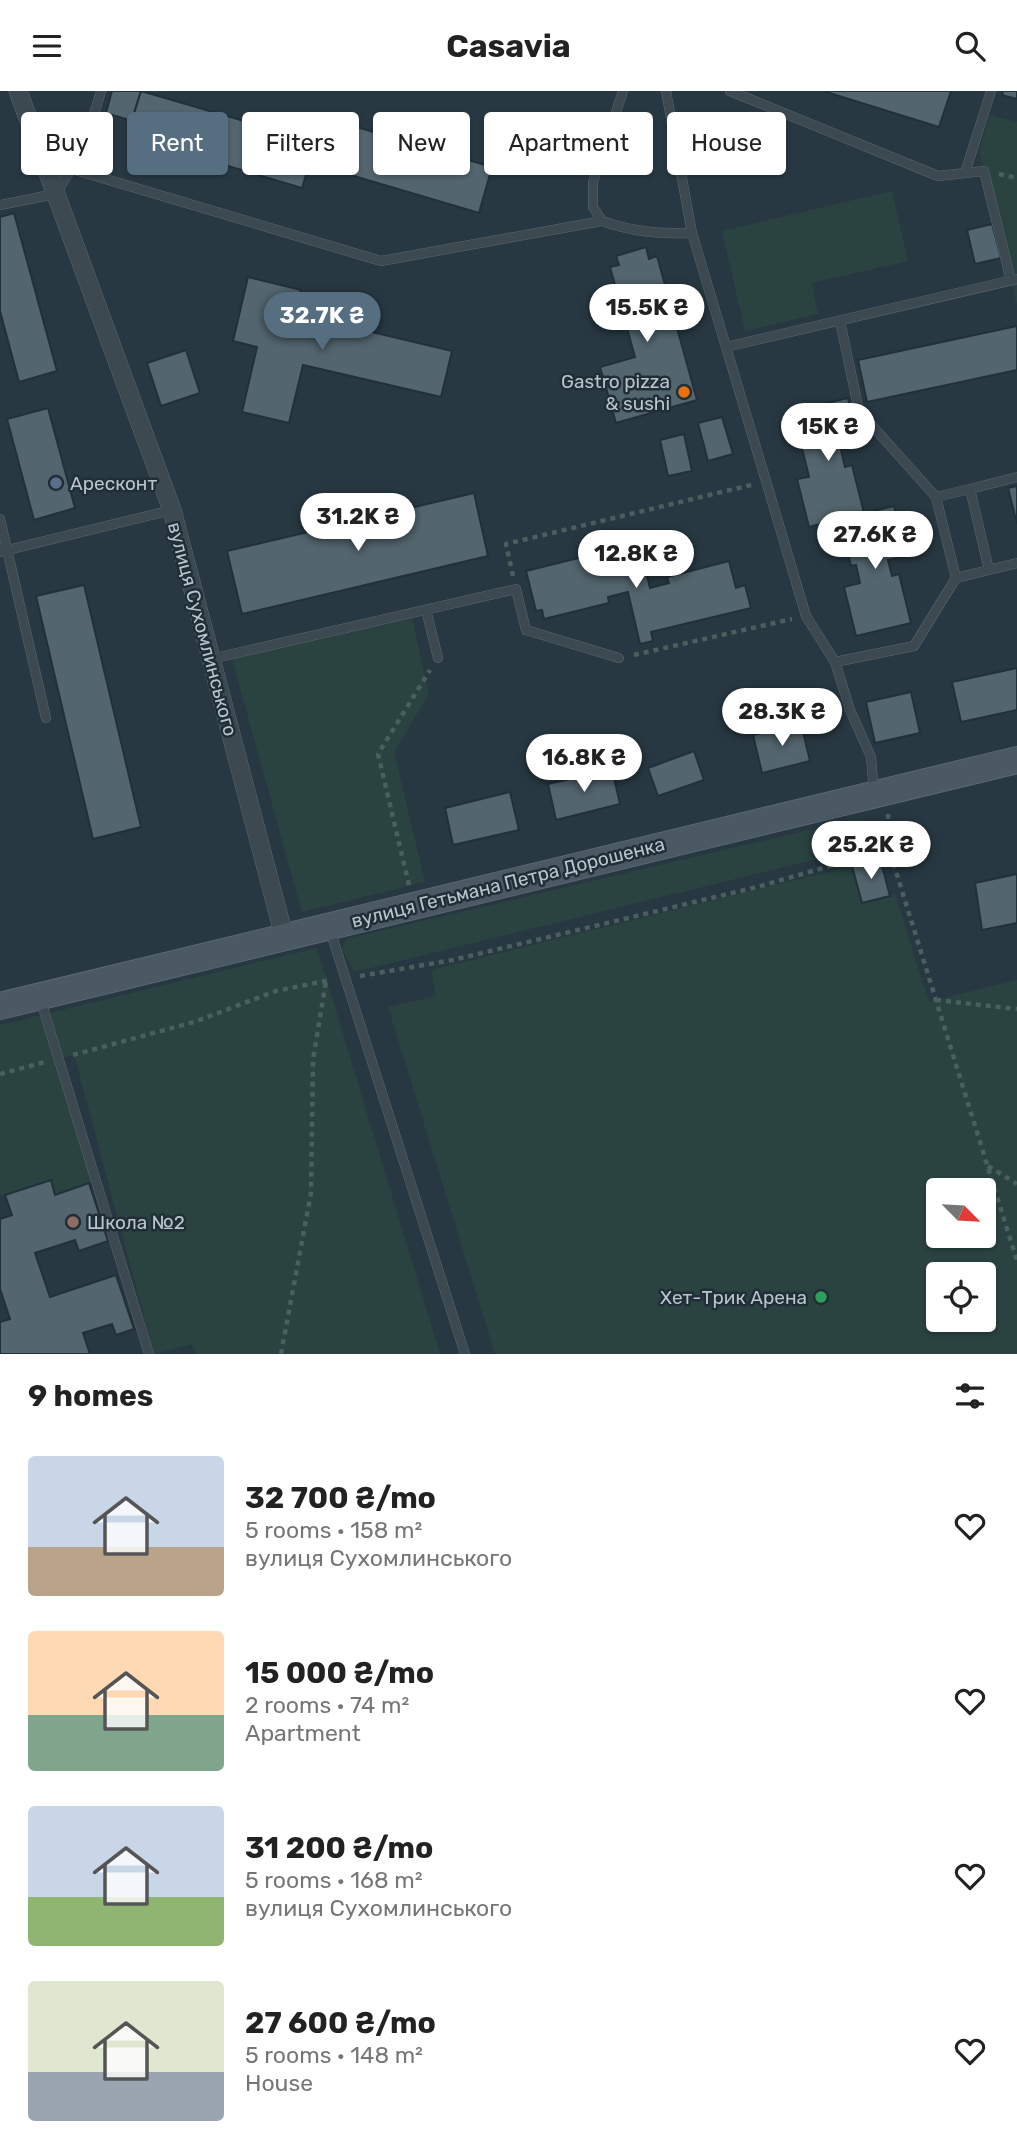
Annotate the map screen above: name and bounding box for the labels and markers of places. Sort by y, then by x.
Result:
pin: 15.5K ₴ [582,285,712,344]
pin: 32.7K ₴ [257,293,387,352]
place label: Gastro pizza & sushi [561,370,670,415]
marker: Gastro pizza & sushi [676,384,692,400]
pin: 15K ₴ [779,403,877,463]
place label: Аресконт [70,472,157,495]
marker: Аресконт [48,475,64,491]
pin: 31.2K ₴ [293,493,423,553]
pin: 27.6K ₴ [810,511,940,571]
pin: 12.8K ₴ [571,531,701,590]
pin: 28.3K ₴ [717,689,847,748]
pin: 16.8K ₴ [519,735,649,794]
pin: 25.2K ₴ [806,821,936,881]
place label: Школа №2 [87,1211,185,1234]
marker: Школа №2 [65,1214,81,1230]
place label: Хет-Трик Арена [660,1286,807,1309]
marker: Хет-Трик Арена [813,1289,829,1305]

